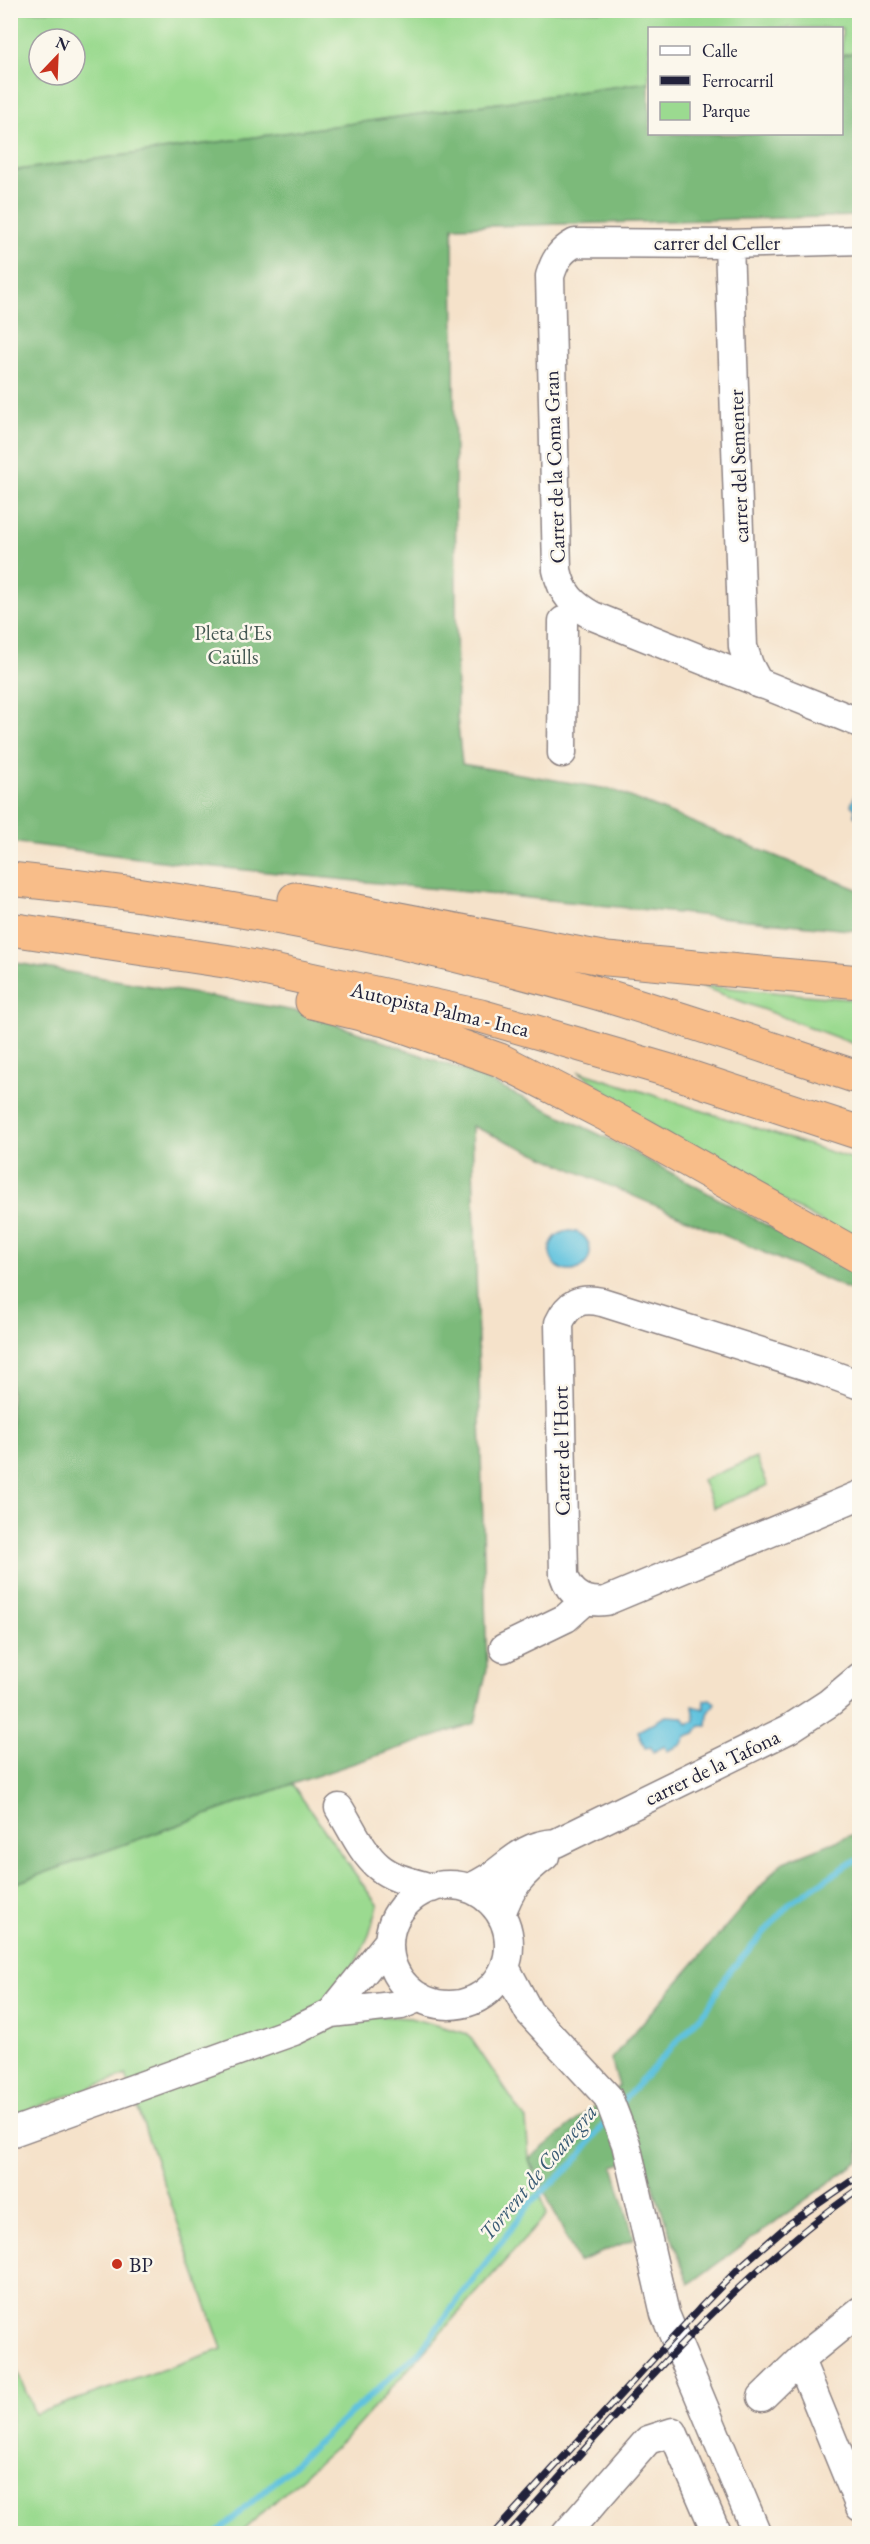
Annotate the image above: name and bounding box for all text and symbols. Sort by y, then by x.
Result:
north arrow [27,27,87,87]
legend [648,27,843,135]
text: N [53,31,73,56]
text: Calle [702,39,738,62]
text: Ferrocarril [702,69,774,92]
text: Parque [702,99,750,122]
street label: carrer del Celler [654,229,780,256]
street label: Carrer de la Coma Gran [537,370,571,564]
street label: carrer del Sementer [722,389,754,543]
park label: Pleta d'Es Caülls [194,619,272,670]
street label: Autopista Palma - Inca [347,975,532,1043]
street label: Carrer de l'Hort [546,1385,576,1516]
street label: carrer de la Tafona [640,1722,785,1811]
water label: Torrent de Coanegra [472,2098,604,2246]
place label: BP [129,2251,153,2278]
marker: BP [110,2257,124,2271]

